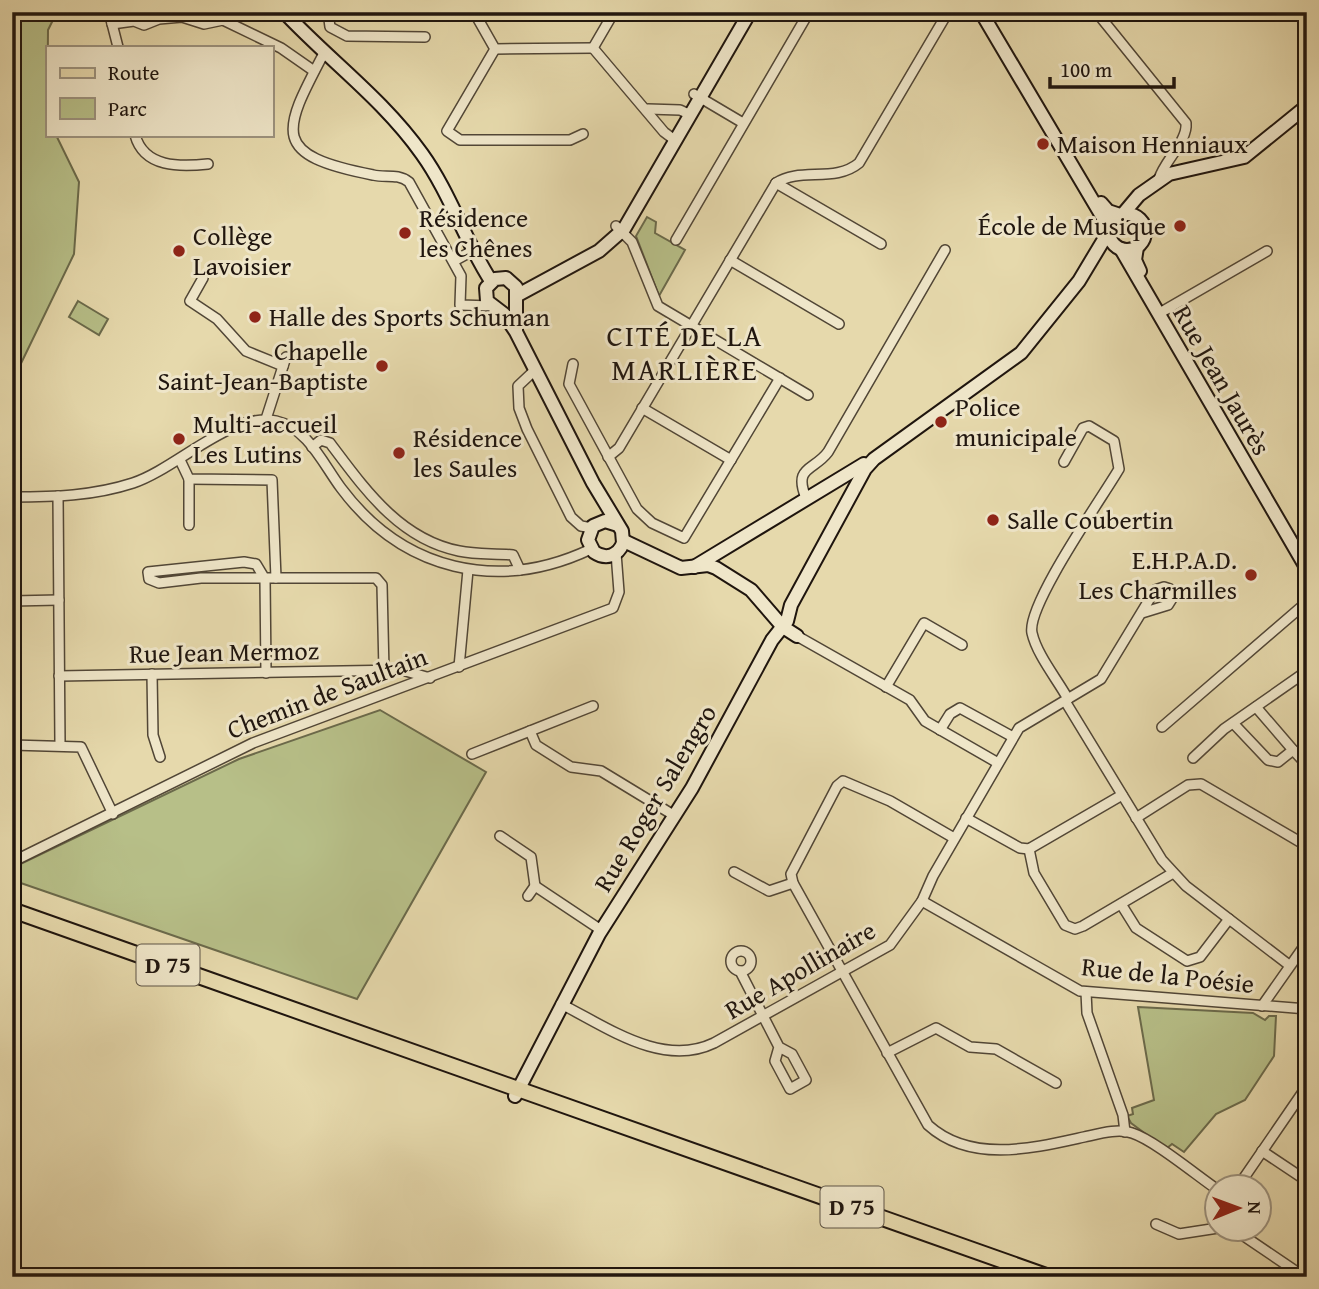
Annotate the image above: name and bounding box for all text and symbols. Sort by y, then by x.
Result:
legend [46,46,273,136]
scale bar [1050,46,1174,90]
text: 100 m [1060,54,1112,85]
text: Route [108,57,160,88]
text: Parc [108,93,147,124]
place label: Maison Henniaux [1057,124,1248,163]
marker: Maison Henniaux [1035,136,1051,152]
place label: Résidence les Chênes [419,198,533,267]
place label: École de Musique [978,206,1166,245]
place label: Collège Lavoisier [193,216,291,285]
marker: École de Musique [1172,218,1188,234]
marker: Résidence les Chênes [397,225,413,241]
marker: Collège Lavoisier [171,243,187,259]
place label: Halle des Sports Schuman [269,297,550,336]
street label: Rue Jean Jaurès [1164,297,1281,462]
marker: Halle des Sports Schuman [247,309,263,325]
district label: CITÉ DE LA MARLIÈRE [607,313,763,391]
place label: Chapelle Saint-Jean-Baptiste [158,331,368,400]
marker: Chapelle Saint-Jean-Baptiste [374,358,390,374]
place label: Police municipale [955,387,1077,456]
place label: Multi-accueil Les Lutins [193,404,337,473]
marker: Police municipale [933,414,949,430]
place label: Résidence les Saules [413,418,522,487]
marker: Multi-accueil Les Lutins [171,431,187,447]
marker: Résidence les Saules [391,445,407,461]
place label: Salle Coubertin [1007,500,1174,539]
marker: Salle Coubertin [985,512,1001,528]
place label: E.H.P.A.D. Les Charmilles [1079,540,1237,609]
marker: E.H.P.A.D. Les Charmilles [1243,567,1259,583]
street label: Rue Jean Mermoz [129,630,319,673]
street label: Chemin de Saultain [221,636,433,749]
street label: Rue Roger Salengro [583,697,726,899]
street label: Rue Apollinaire [717,911,883,1029]
road number: D 75 [136,945,200,986]
street label: Rue de la Poésie [1080,946,1256,1003]
north arrow [1204,1174,1274,1244]
road number: D 75 [820,1186,884,1227]
text: N [1241,1201,1269,1215]

